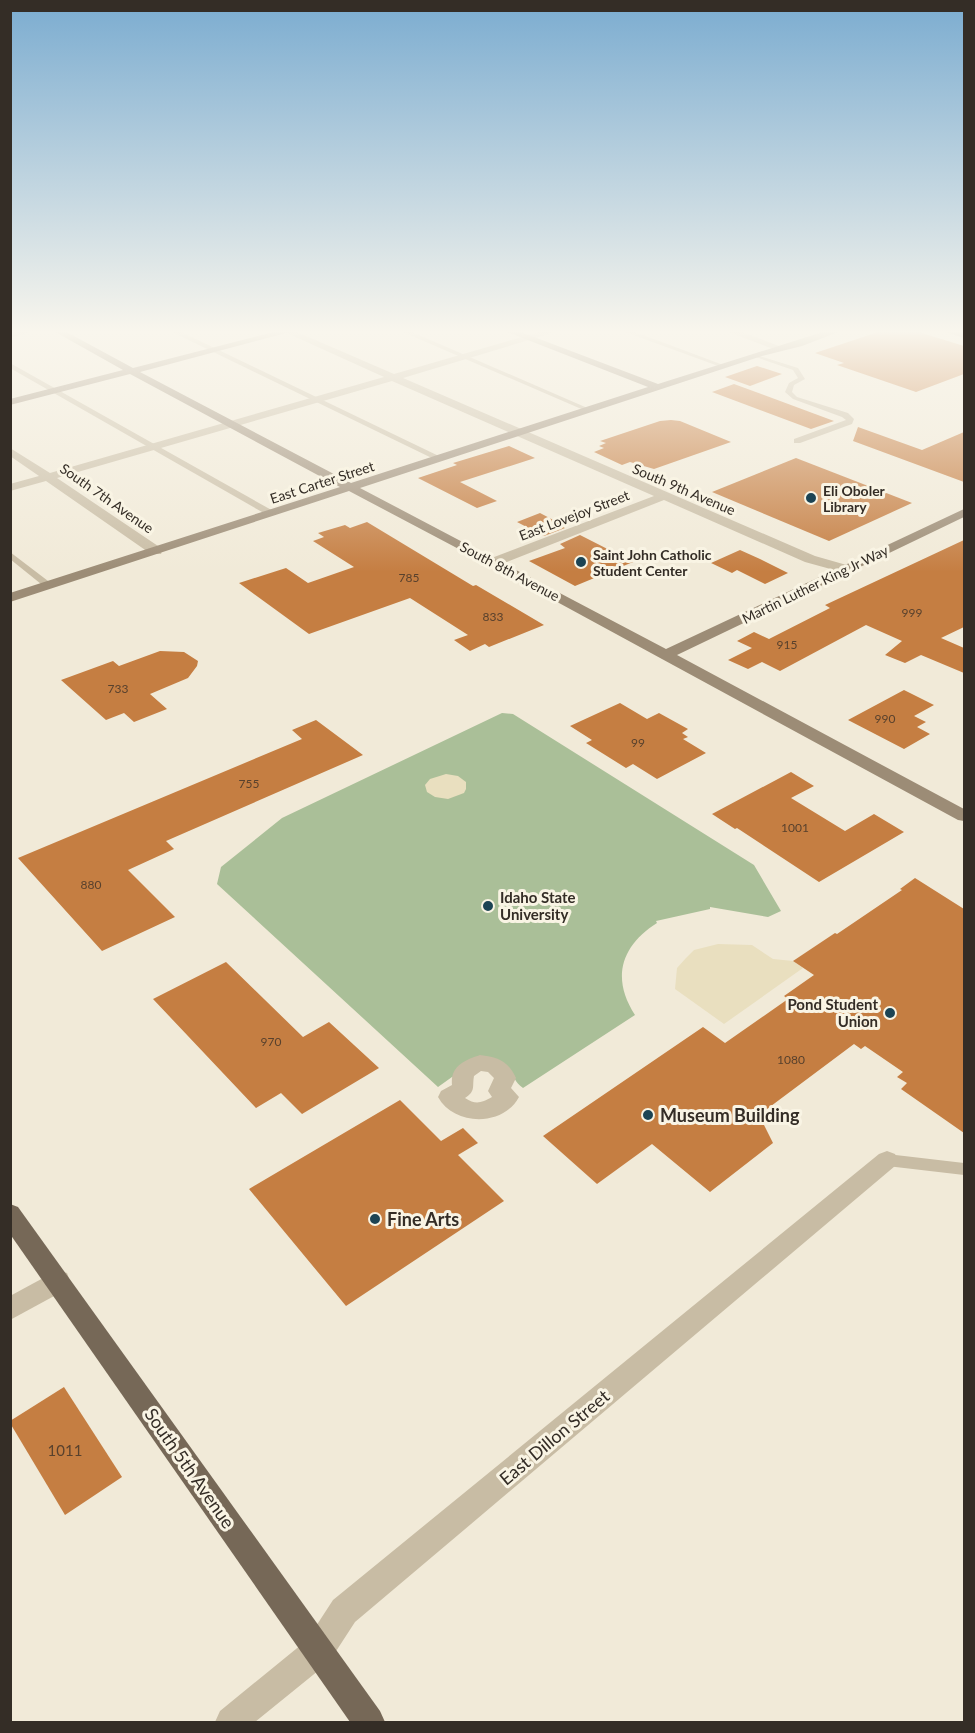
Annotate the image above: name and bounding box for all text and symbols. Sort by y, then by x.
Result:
street label: East Carter Street [268,457,376,507]
street label: South 7th Avenue [57,459,157,537]
street label: South 9th Avenue [630,460,738,518]
place label: Eli Oboler Library [823,482,886,515]
street label: East Lovejoy Street [516,486,632,544]
marker: Eli Oboler Library [804,491,818,505]
street label: South 8th Avenue [457,538,563,604]
street label: Martin Luther King Jr Way [739,541,892,627]
place label: Saint John Catholic Student Center [593,546,712,579]
marker: Saint John Catholic Student Center [574,555,588,569]
house number: 785 [399,570,419,585]
house number: 999 [902,605,922,620]
house number: 833 [483,609,503,624]
house number: 915 [777,637,797,652]
house number: 733 [108,681,128,696]
house number: 990 [875,711,895,726]
house number: 99 [631,735,645,750]
house number: 755 [239,776,259,791]
house number: 1001 [781,820,809,835]
house number: 880 [81,877,101,892]
place label: Idaho State University [500,888,576,923]
marker: Idaho State University [481,899,495,913]
place label: Pond Student Union [787,995,878,1030]
marker: Pond Student Union [883,1006,897,1020]
house number: 970 [261,1034,281,1049]
house number: 1080 [777,1052,805,1067]
place label: Museum Building [660,1104,800,1126]
marker: Museum Building [641,1108,655,1122]
place label: Fine Arts [387,1208,459,1230]
marker: Fine Arts [368,1212,382,1226]
street label: East Dillon Street [495,1384,614,1489]
street label: South 5th Avenue [140,1404,240,1532]
house number: 1011 [48,1441,82,1459]

